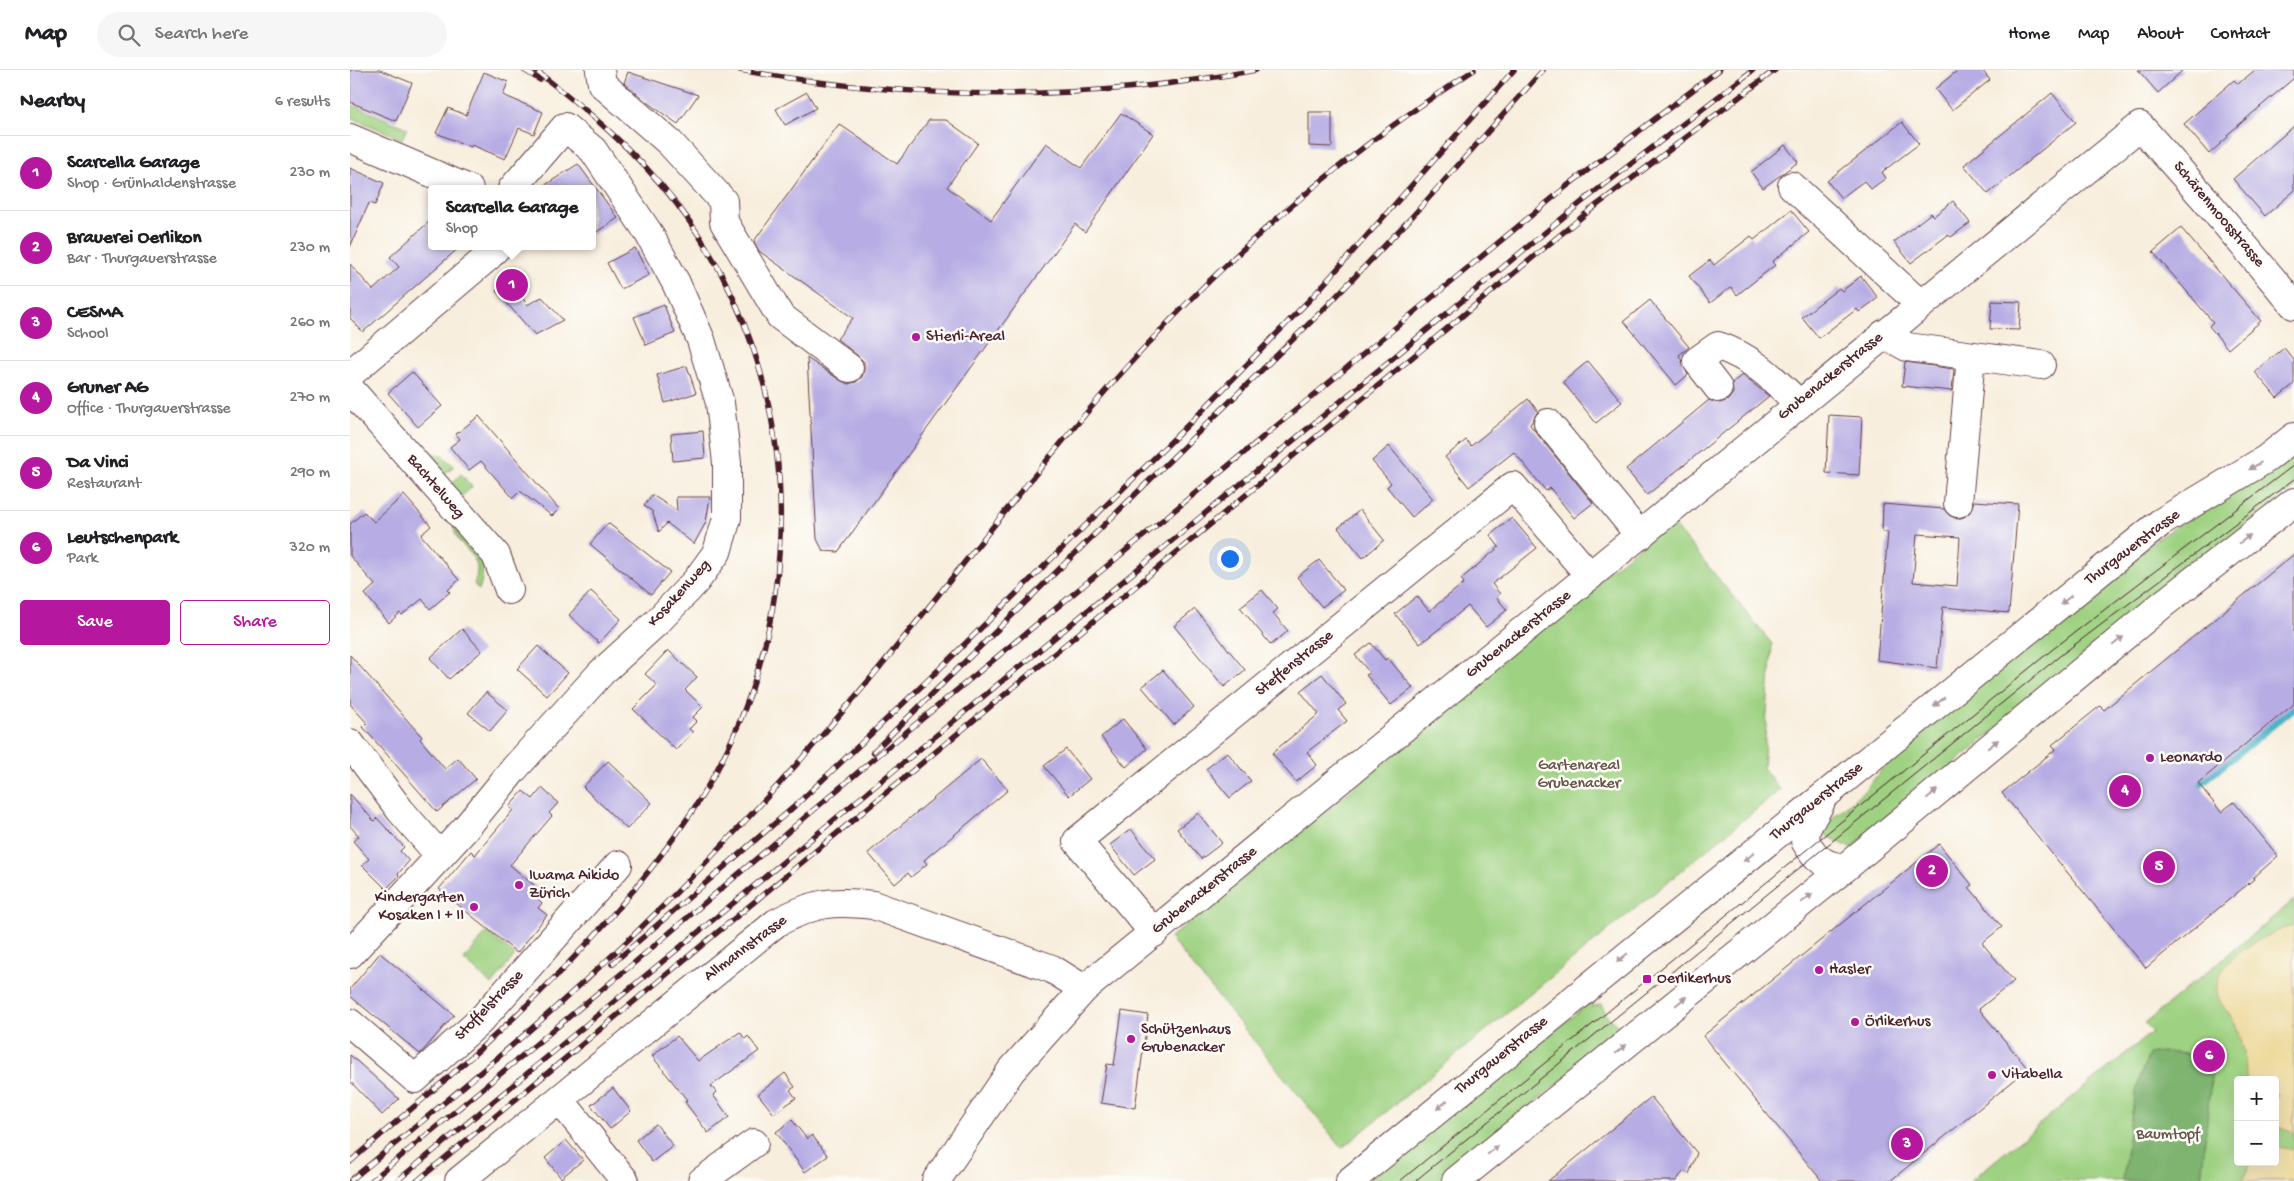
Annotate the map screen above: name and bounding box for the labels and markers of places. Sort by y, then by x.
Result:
pin: 1 [496,266,528,304]
place label: Stierli-Areal [926,328,1005,347]
marker: Stierli-Areal [910,331,922,343]
place label: Leonardo [2160,749,2222,768]
marker: Leonardo [2144,752,2156,764]
pin: 4 [2109,772,2141,810]
pin: 5 [2143,848,2175,886]
pin: 2 [1916,852,1948,890]
place label: Iwama Aikido Zürich [529,867,619,904]
marker: Iwama Aikido Zürich [513,879,525,891]
place label: Kindergarten Kosaken I + II [375,889,464,926]
marker: Kindergarten Kosaken I + II [468,901,480,913]
place label: Hasler [1829,961,1872,980]
marker: Hasler [1813,964,1825,976]
place label: Oerlikerhus [1657,970,1732,989]
marker: Oerlikerhus [1641,973,1653,985]
place label: Örlikerhus [1865,1013,1931,1032]
marker: Örlikerhus [1849,1016,1861,1028]
place label: Schützenhaus Grubenacker [1141,1021,1231,1058]
marker: Schützenhaus Grubenacker [1125,1033,1137,1045]
pin: 6 [2193,1037,2225,1075]
place label: Vitabella [2001,1066,2064,1085]
marker: Vitabella [1986,1069,1998,1081]
pin: 3 [1891,1125,1923,1163]

